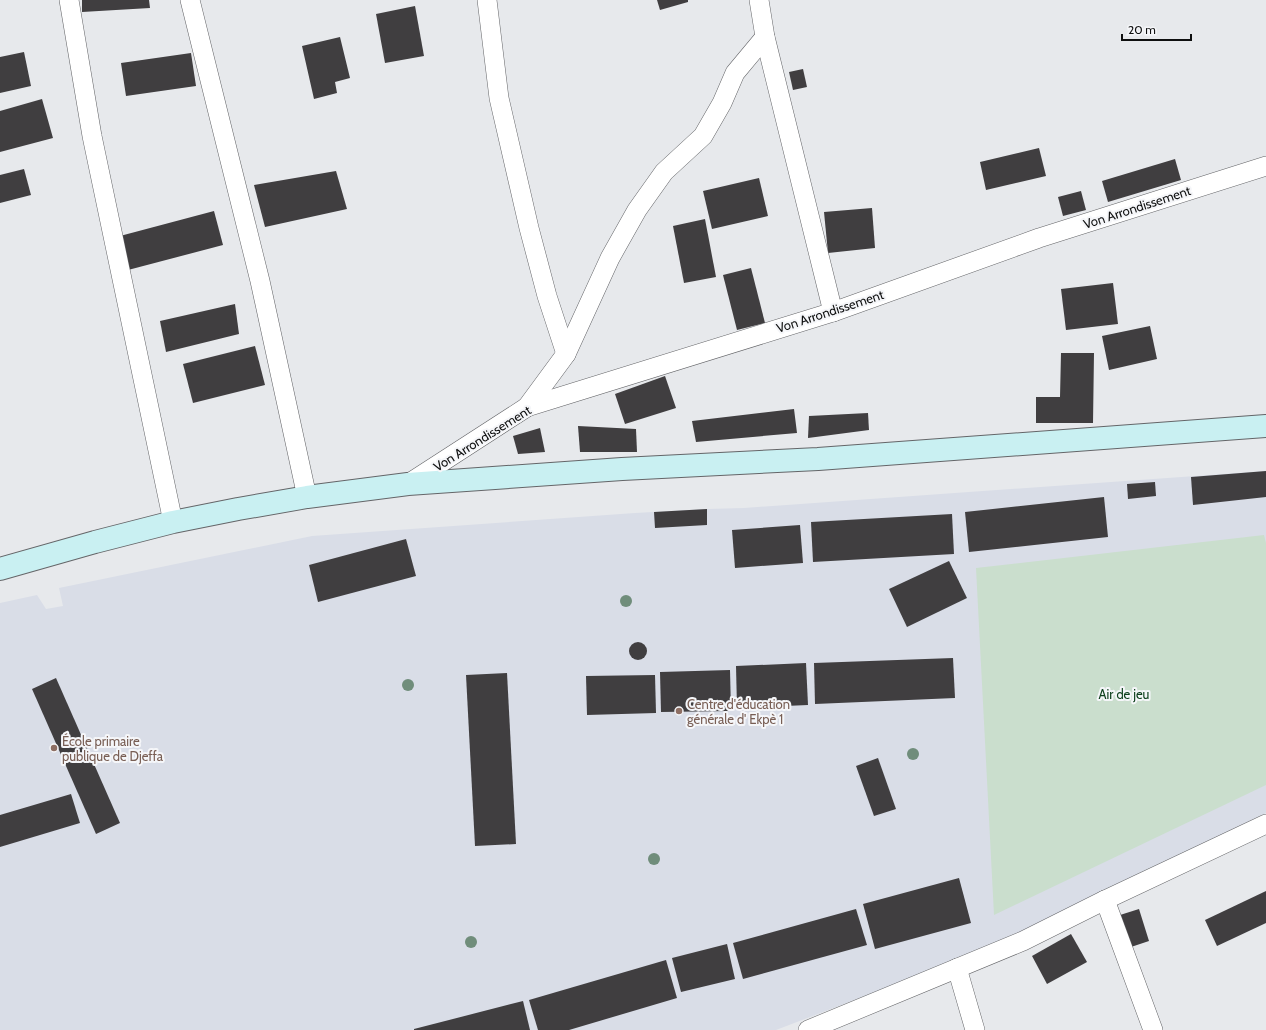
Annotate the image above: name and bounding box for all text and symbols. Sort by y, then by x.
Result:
scale bar [1122,16,1191,42]
text: 20 m [1128,22,1156,37]
street label: Von Arrondissement [1081,182,1193,232]
street label: Von Arrondissement [774,286,886,336]
street label: Von Arrondissement [430,401,534,474]
park label: Air de jeu [1099,686,1150,703]
place label: Centre d'éducation générale d' Ekpè 1 [687,696,790,727]
marker: Centre d'éducation générale d' Ekpè 1 [674,706,684,716]
place label: École primaire publique de Djeffa [62,732,164,765]
marker: École primaire publique de Djeffa [49,743,59,753]

